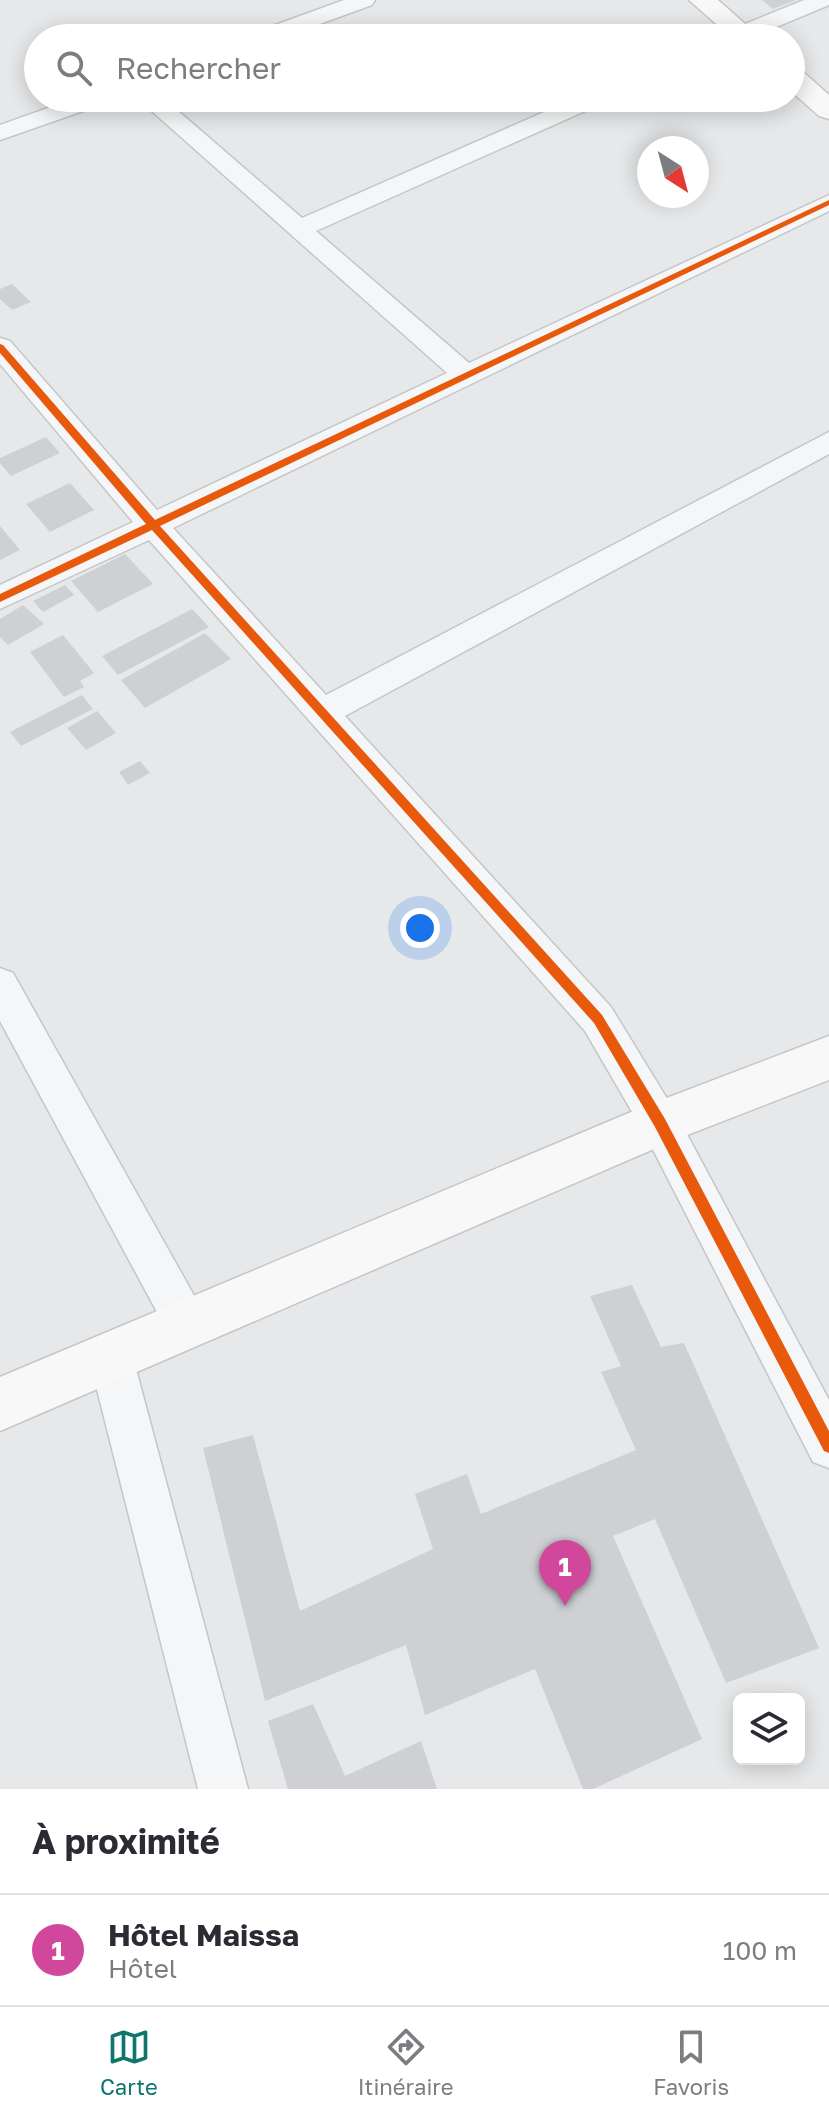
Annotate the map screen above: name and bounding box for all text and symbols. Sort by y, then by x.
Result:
search box [24,24,805,112]
icon: search [52,46,96,90]
text: Rechercher [116,50,281,86]
north arrow [637,136,709,208]
your location [400,908,440,948]
pin: 1 [539,1540,591,1606]
map controls [733,1693,805,1765]
button: layers [733,1693,805,1765]
text: À proximité [32,1821,220,1861]
text: Hôtel Maissa [108,1917,299,1953]
text: 1 [51,1935,65,1966]
text: 100 m [723,1935,797,1966]
text: Hôtel [108,1953,177,1984]
tab: Carte [100,2025,158,2100]
tab: Itinéraire [358,2025,453,2100]
tab: Favoris [653,2025,729,2100]

